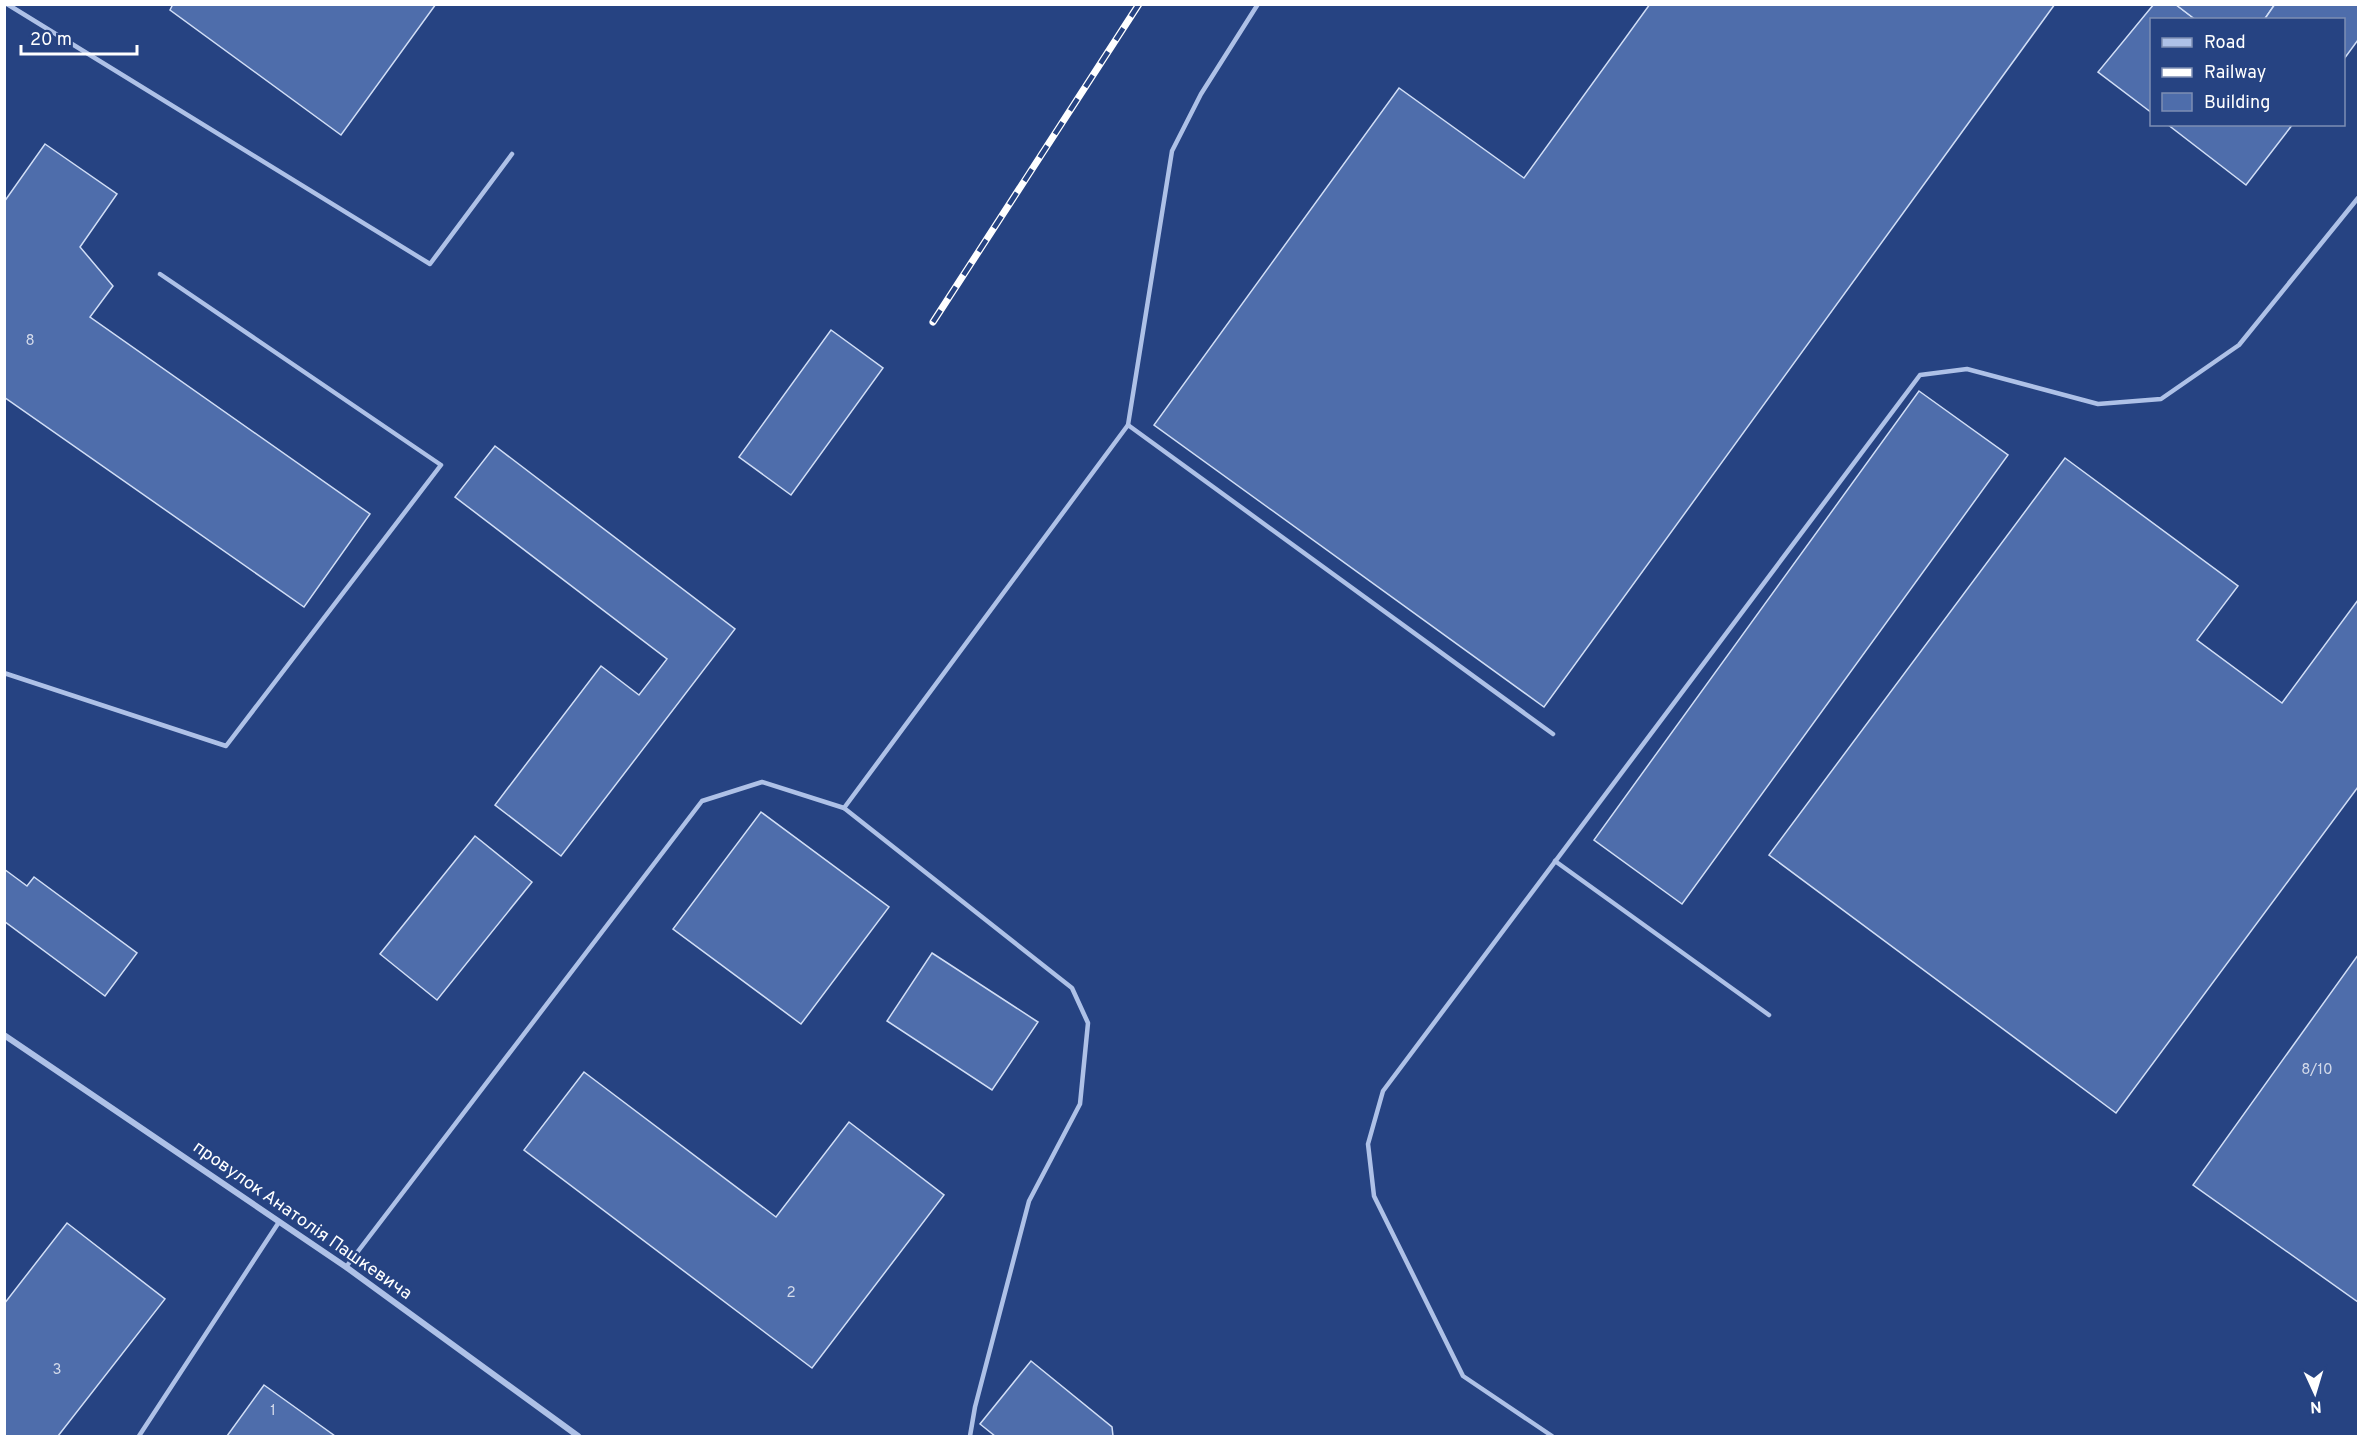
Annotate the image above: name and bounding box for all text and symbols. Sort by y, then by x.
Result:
scale bar [21,18,136,56]
legend [2150,18,2345,126]
text: 20 m [30,29,72,52]
text: Road [2204,32,2246,55]
text: Railway [2204,62,2266,85]
text: Building [2204,92,2270,115]
house number: 8 [25,332,35,351]
house number: 8/10 [2301,1061,2333,1080]
street label: провулок Анатолія Пашкевича [188,1136,416,1306]
house number: 2 [786,1284,796,1303]
house number: 3 [52,1361,62,1380]
north arrow [2285,1363,2345,1423]
text: N [2309,1396,2322,1416]
house number: 1 [270,1402,276,1421]

